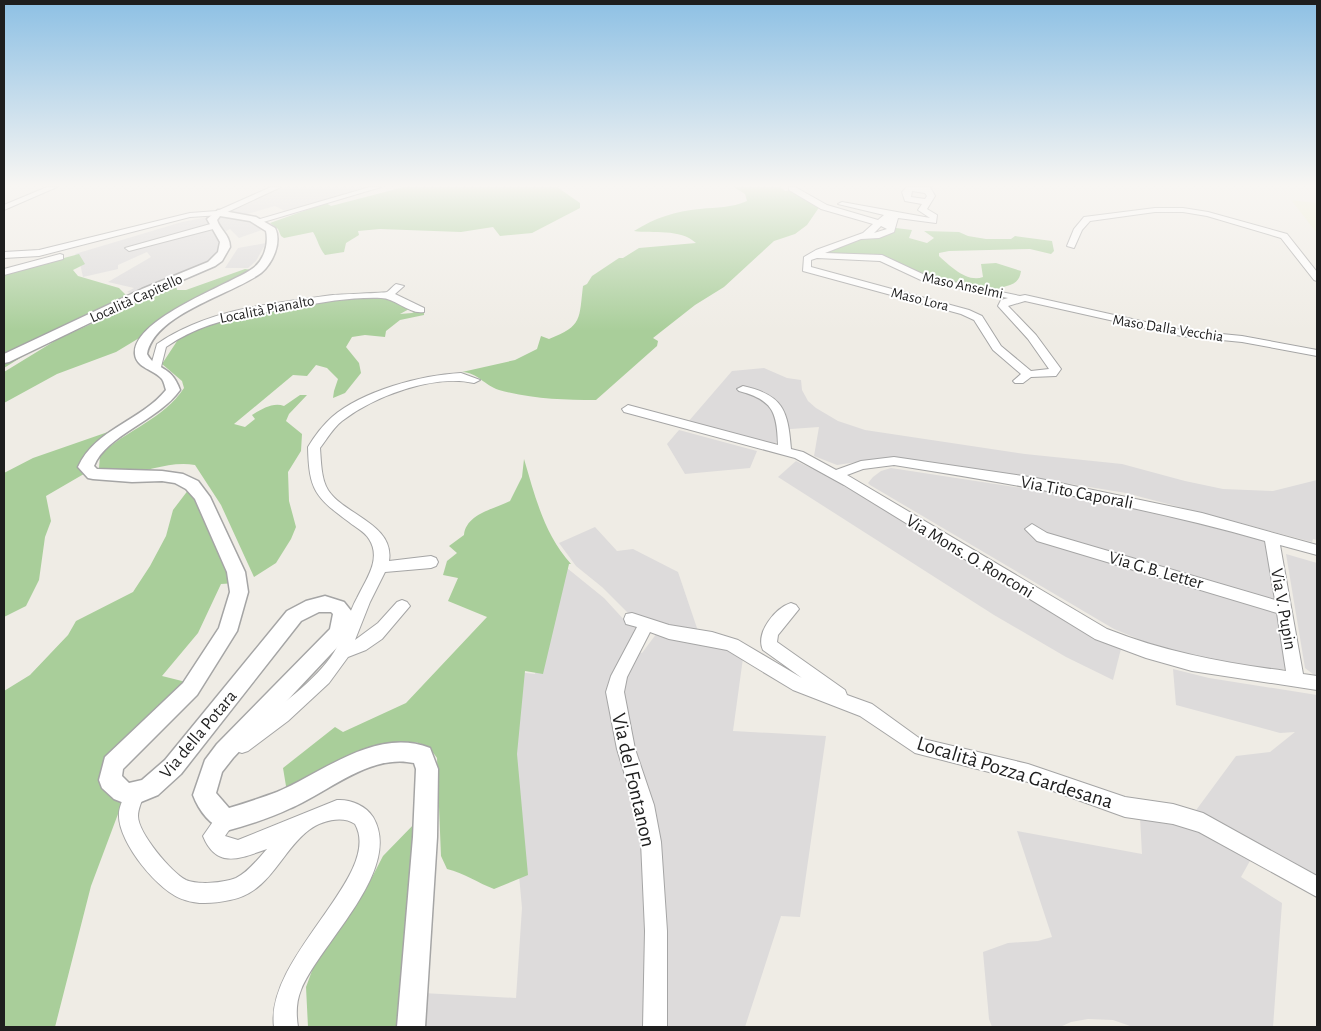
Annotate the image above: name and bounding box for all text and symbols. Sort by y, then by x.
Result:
street label: Maso Anselmi [921,270,1005,301]
street label: Località Capitello [88,271,185,326]
street label: Maso Lora [889,285,950,314]
street label: Località Pianalto [219,293,316,326]
street label: Maso Dalla Vecchia [1111,312,1225,345]
street label: Via Tito Caporali [1019,473,1135,513]
street label: Via Mons. O. Ronconi [903,512,1036,602]
street label: Via G.B. Letter [1106,549,1205,593]
street label: Via V. Pupin [1267,567,1299,651]
street label: Via della Potara [157,687,241,782]
street label: Via del Fontanon [608,711,659,849]
street label: Località Pozza Gardesana [914,733,1116,812]

